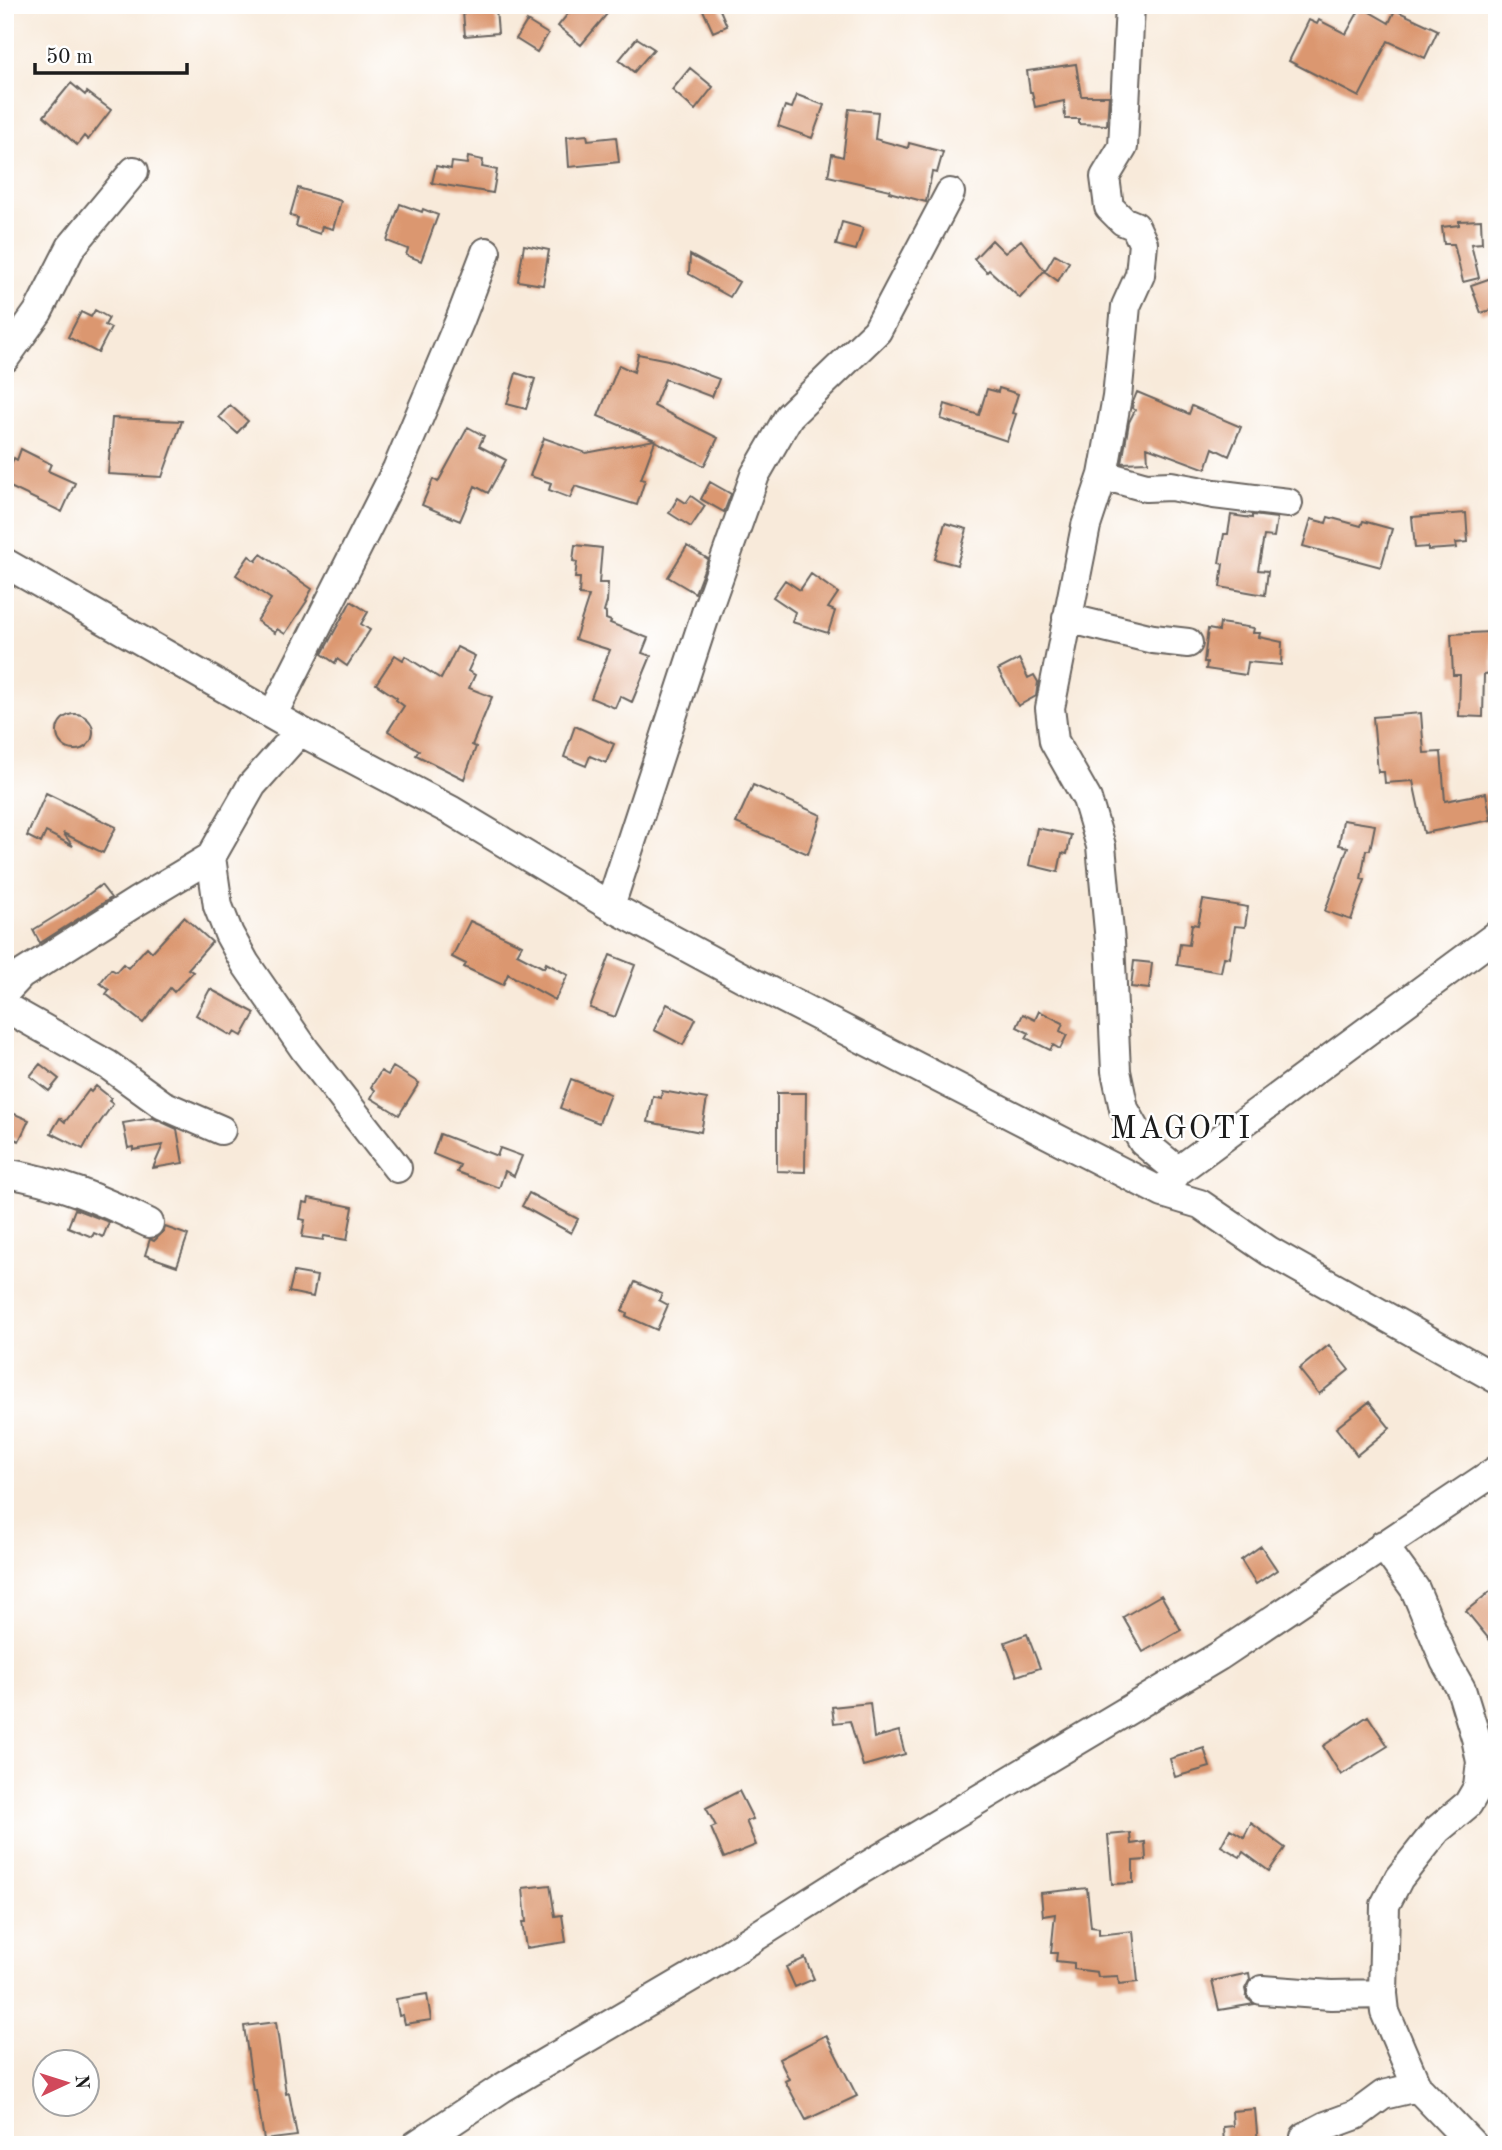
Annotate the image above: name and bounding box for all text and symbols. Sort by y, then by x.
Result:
scale bar [35,32,187,76]
text: 50 m [46,47,93,68]
district label: MAGOTI [1110,1114,1252,1146]
north arrow [32,2048,102,2118]
text: N [70,2074,90,2090]

